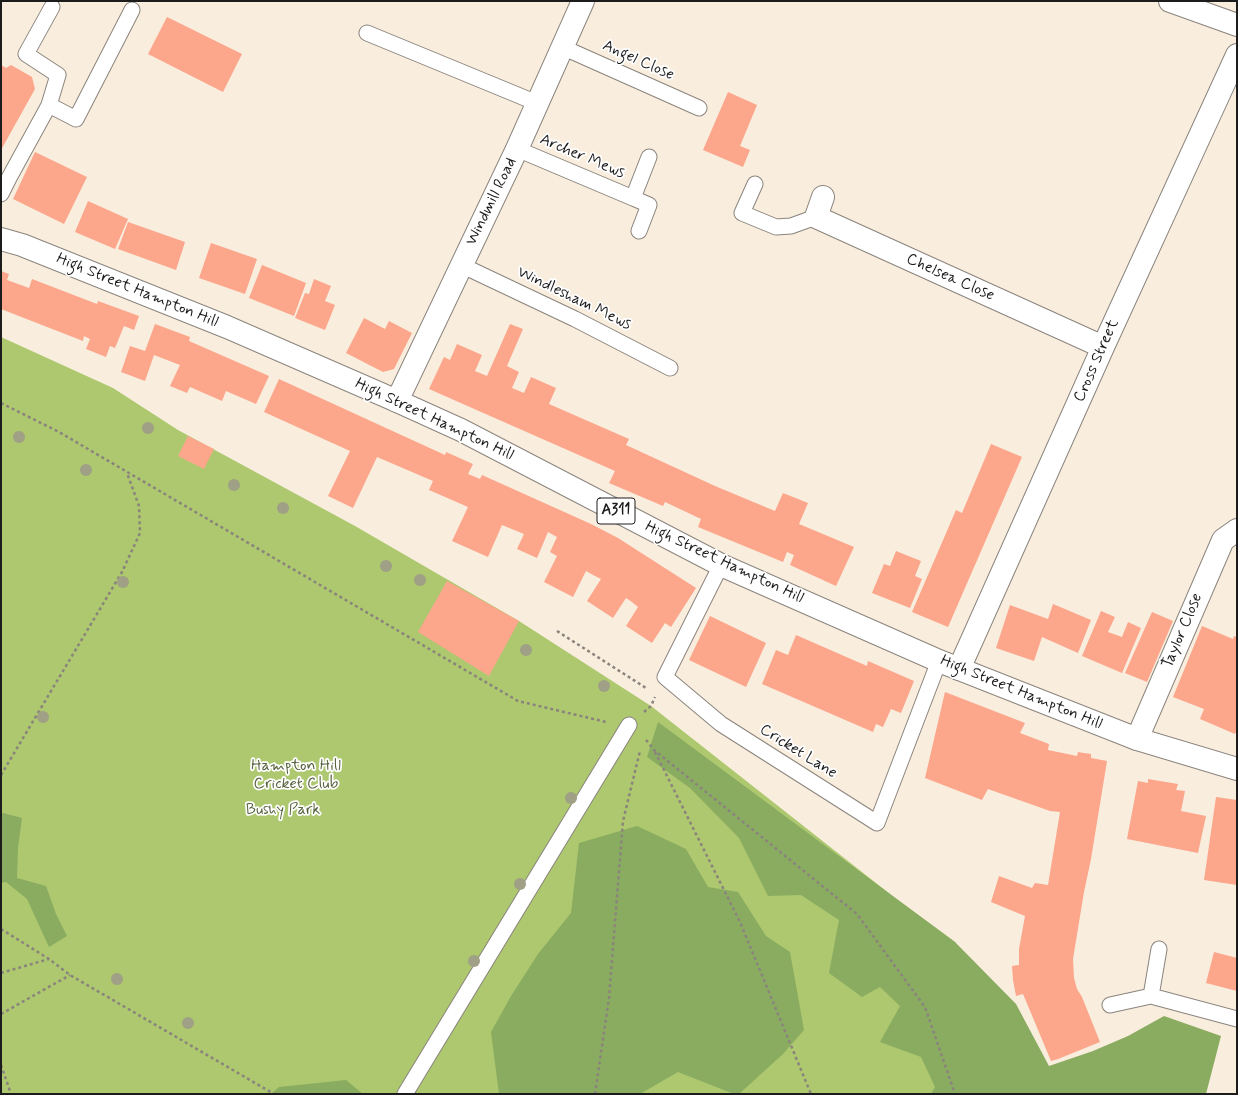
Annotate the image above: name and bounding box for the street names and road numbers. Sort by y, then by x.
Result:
street label: Angel Close [599,37,677,85]
street label: Archer Mews [537,130,627,184]
street label: Windmill Road [462,155,522,249]
street label: High Street Hampton Hill [53,250,221,332]
street label: Chelsea Close [903,250,997,306]
street label: Windlesham Mews [514,263,634,335]
street label: Cross Street [1070,317,1124,405]
street label: High Street Hampton Hill [352,375,516,465]
road number: A311 [597,498,635,524]
street label: High Street Hampton Hill [642,518,806,608]
street label: Taylor Close [1159,591,1207,671]
street label: High Street Hampton Hill [937,652,1105,734]
street label: Cricket Lane [756,721,840,783]

